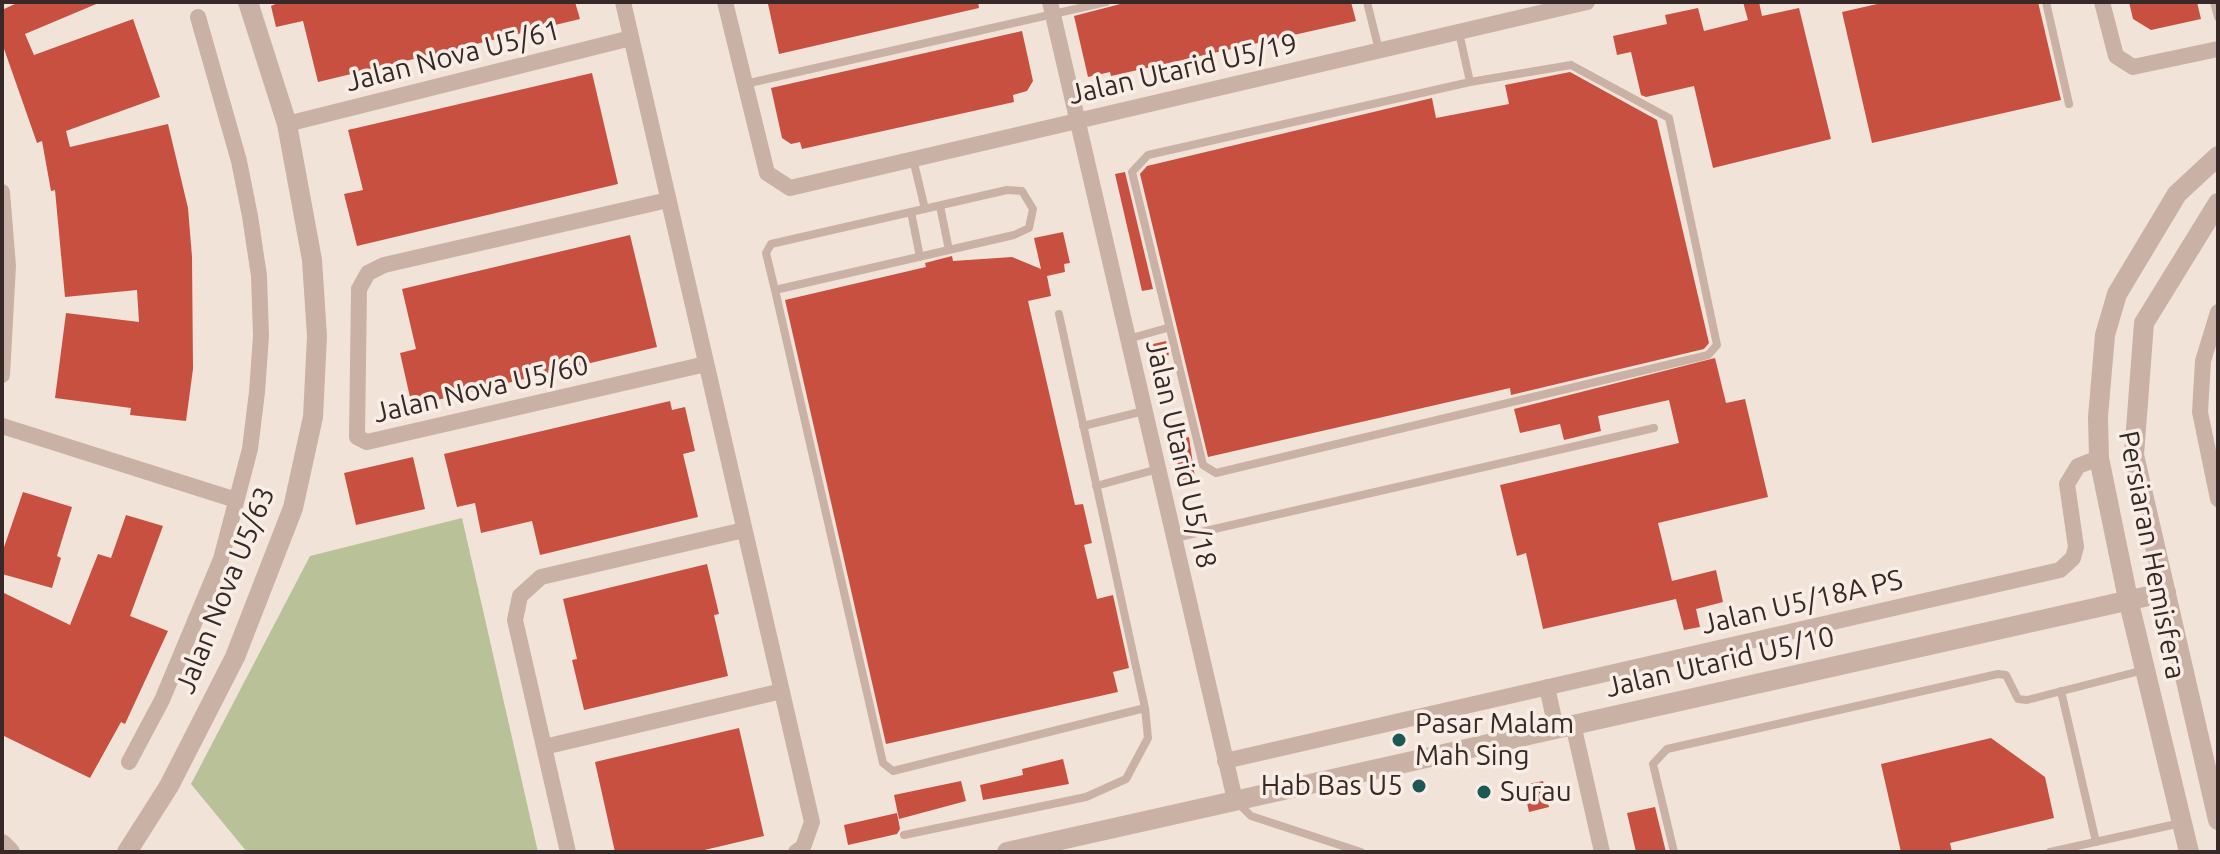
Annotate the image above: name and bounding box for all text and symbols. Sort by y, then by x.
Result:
street label: Jalan Nova U5/61 [342,13,564,99]
street label: Jalan Utarid U5/19 [1065,26,1301,112]
street label: Jalan Utarid U5/18 [1138,336,1224,572]
street label: Jalan Nova U5/60 [370,348,592,430]
street label: Persiaran Hemisfera [2111,428,2193,682]
street label: Jalan Nova U5/63 [168,482,282,698]
street label: Jalan U5/18A PS [1698,563,1906,641]
street label: Jalan Utarid U5/10 [1602,619,1838,705]
place label: Pasar Malam Mah Sing [1415,707,1574,773]
marker: Pasar Malam Mah Sing [1390,731,1408,749]
place label: Hab Bas U5 [1261,769,1403,803]
place label: Surau [1500,775,1572,809]
marker: Hab Bas U5 [1410,777,1428,795]
marker: Surau [1475,783,1493,801]

